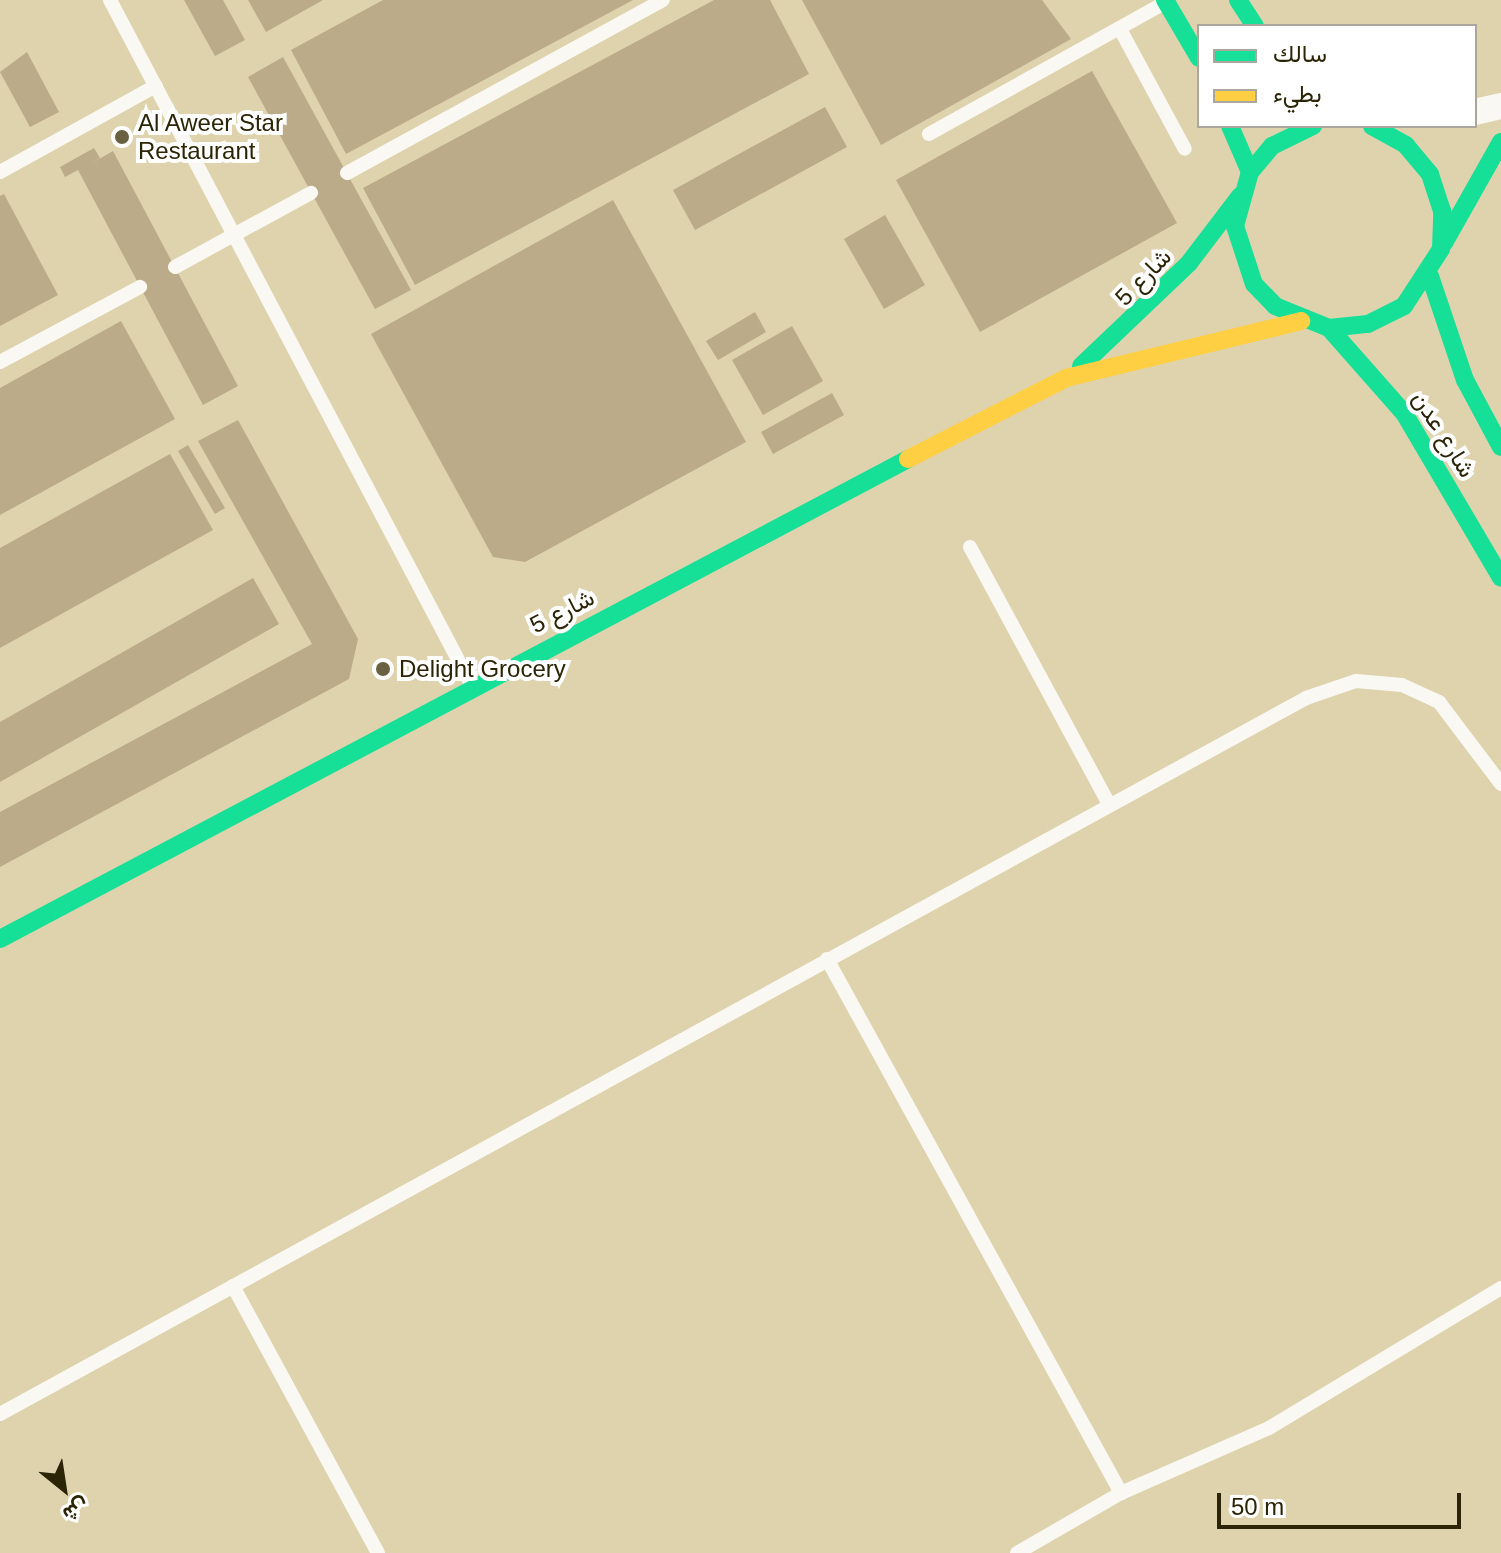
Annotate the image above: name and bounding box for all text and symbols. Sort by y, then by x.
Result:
legend [1197,24,1477,128]
text: سالك [1273,40,1327,67]
text: بطيء [1273,80,1322,107]
place label: Al Aweer Star Restaurant [138,109,284,165]
marker: Al Aweer Star Restaurant [113,128,131,146]
street label: شارع 5 [1109,242,1177,312]
street label: شارع عدن [1406,385,1482,483]
street label: شارع 5 [525,583,599,639]
place label: Delight Grocery [399,655,566,683]
marker: Delight Grocery [374,660,392,678]
north arrow [24,1449,104,1529]
scale bar [1221,1477,1465,1527]
text: ش [59,1493,94,1528]
text: 50 m [1231,1493,1284,1520]

